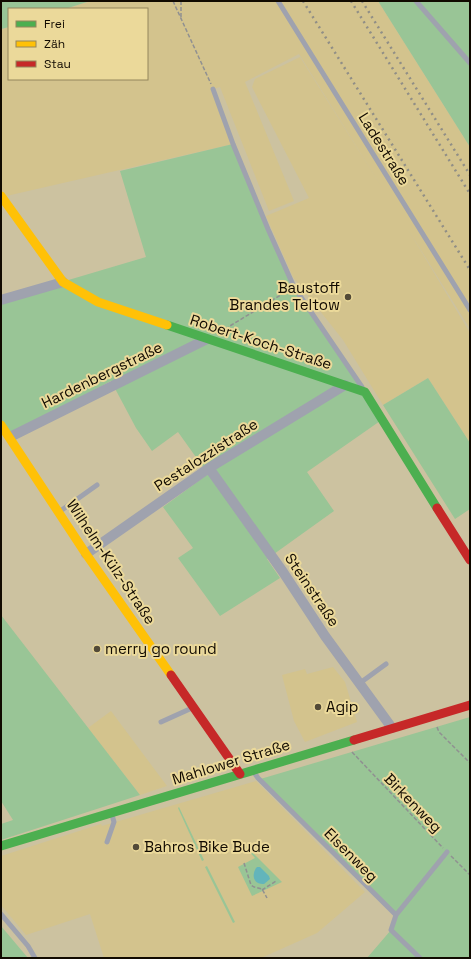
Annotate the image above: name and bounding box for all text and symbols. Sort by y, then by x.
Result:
legend [8,8,148,80]
text: Frei [44,16,65,32]
text: Zäh [44,36,65,52]
text: Stau [44,56,71,72]
street label: Ladestraße [355,109,414,189]
place label: Baustoff Brandes Teltow [229,278,341,314]
marker: Baustoff Brandes Teltow [343,292,353,302]
street label: Robert-Koch-Straße [188,310,335,373]
street label: Hardenbergstraße [38,337,165,412]
street label: Pestalozzistraße [150,414,261,495]
street label: Wilhelm-Külz-Straße [63,496,160,628]
street label: Steinstraße [281,549,344,630]
place label: merry go round [105,639,217,658]
marker: merry go round [92,644,102,654]
place label: Agip [326,697,358,716]
marker: Agip [313,702,323,712]
street label: Mahlower Straße [170,735,292,788]
street label: Birkenweg [380,769,446,836]
street label: Elsenweg [320,824,382,886]
place label: Bahros Bike Bude [144,837,270,856]
marker: Bahros Bike Bude [131,842,141,852]

